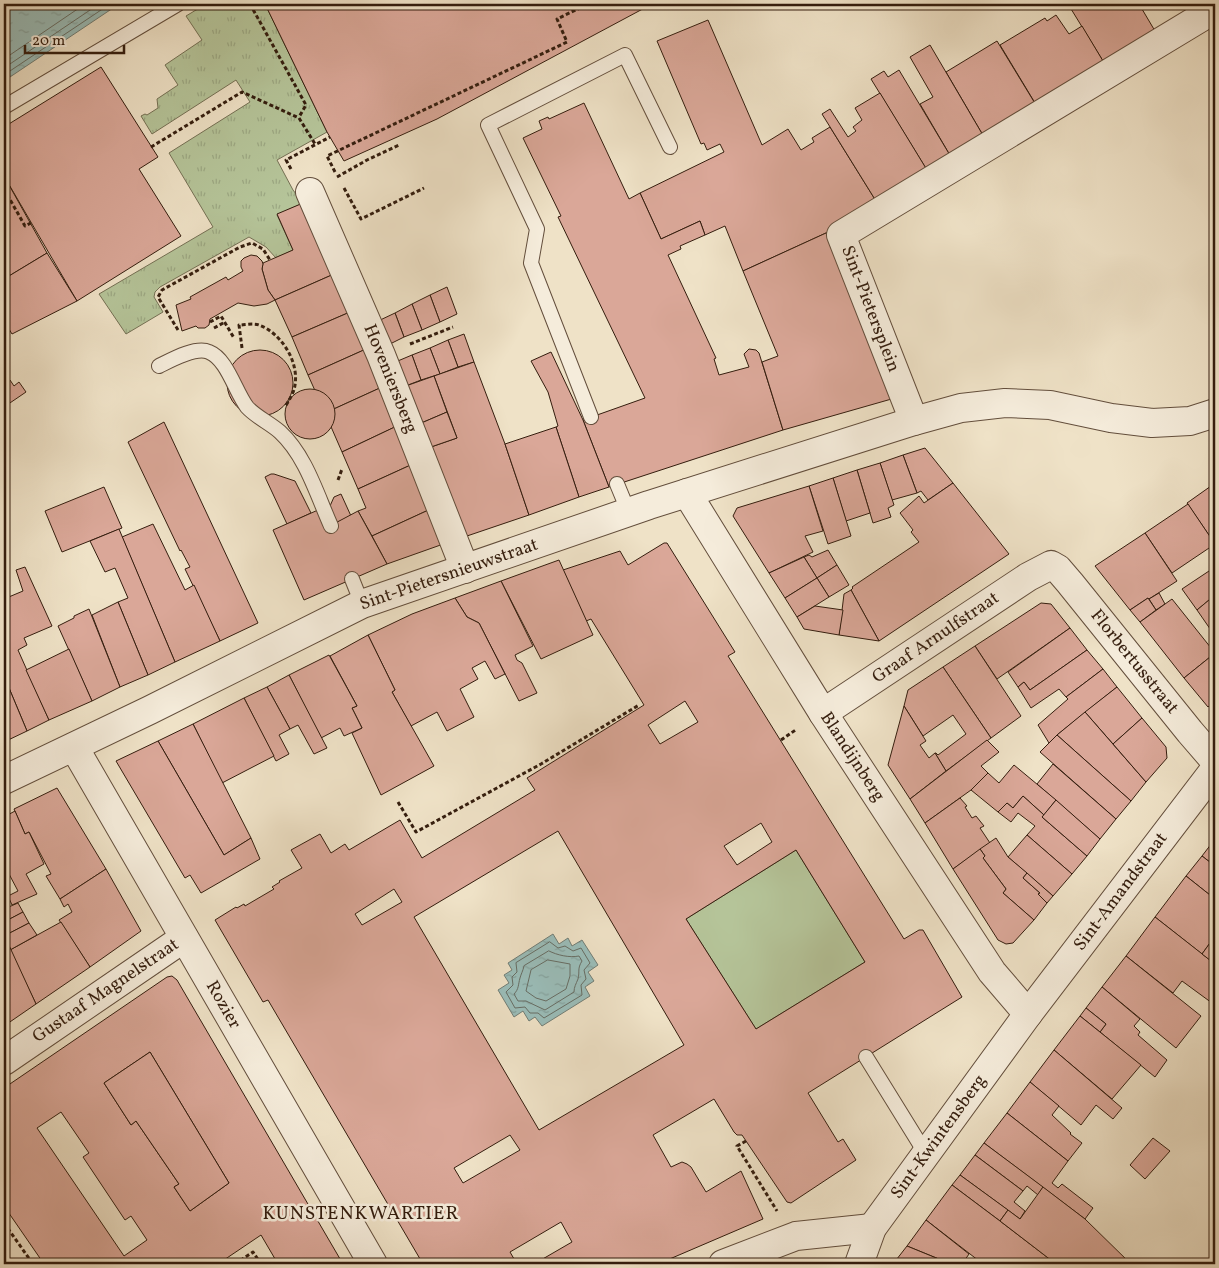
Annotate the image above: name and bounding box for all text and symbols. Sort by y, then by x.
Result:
scale bar [25,22,124,54]
text: 20 m [32,31,65,52]
street label: Sint-Pietersplein [834,242,906,376]
street label: Hoveniersberg [357,321,423,437]
street label: Sint-Pietersnieuwstraat [356,533,542,617]
street label: Graaf Arnulfstraat [868,586,1004,690]
street label: Florbertusstraat [1084,604,1184,720]
street label: Blandijnberg [814,707,890,807]
street label: Sint-Amandstraat [1068,828,1174,956]
street label: Gustaaf Magnelstraat [28,933,184,1049]
street label: Rozier [199,976,247,1034]
street label: Sint-Kwintensberg [885,1070,993,1204]
district label: KUNSTENKWARTIER [263,1201,459,1227]

